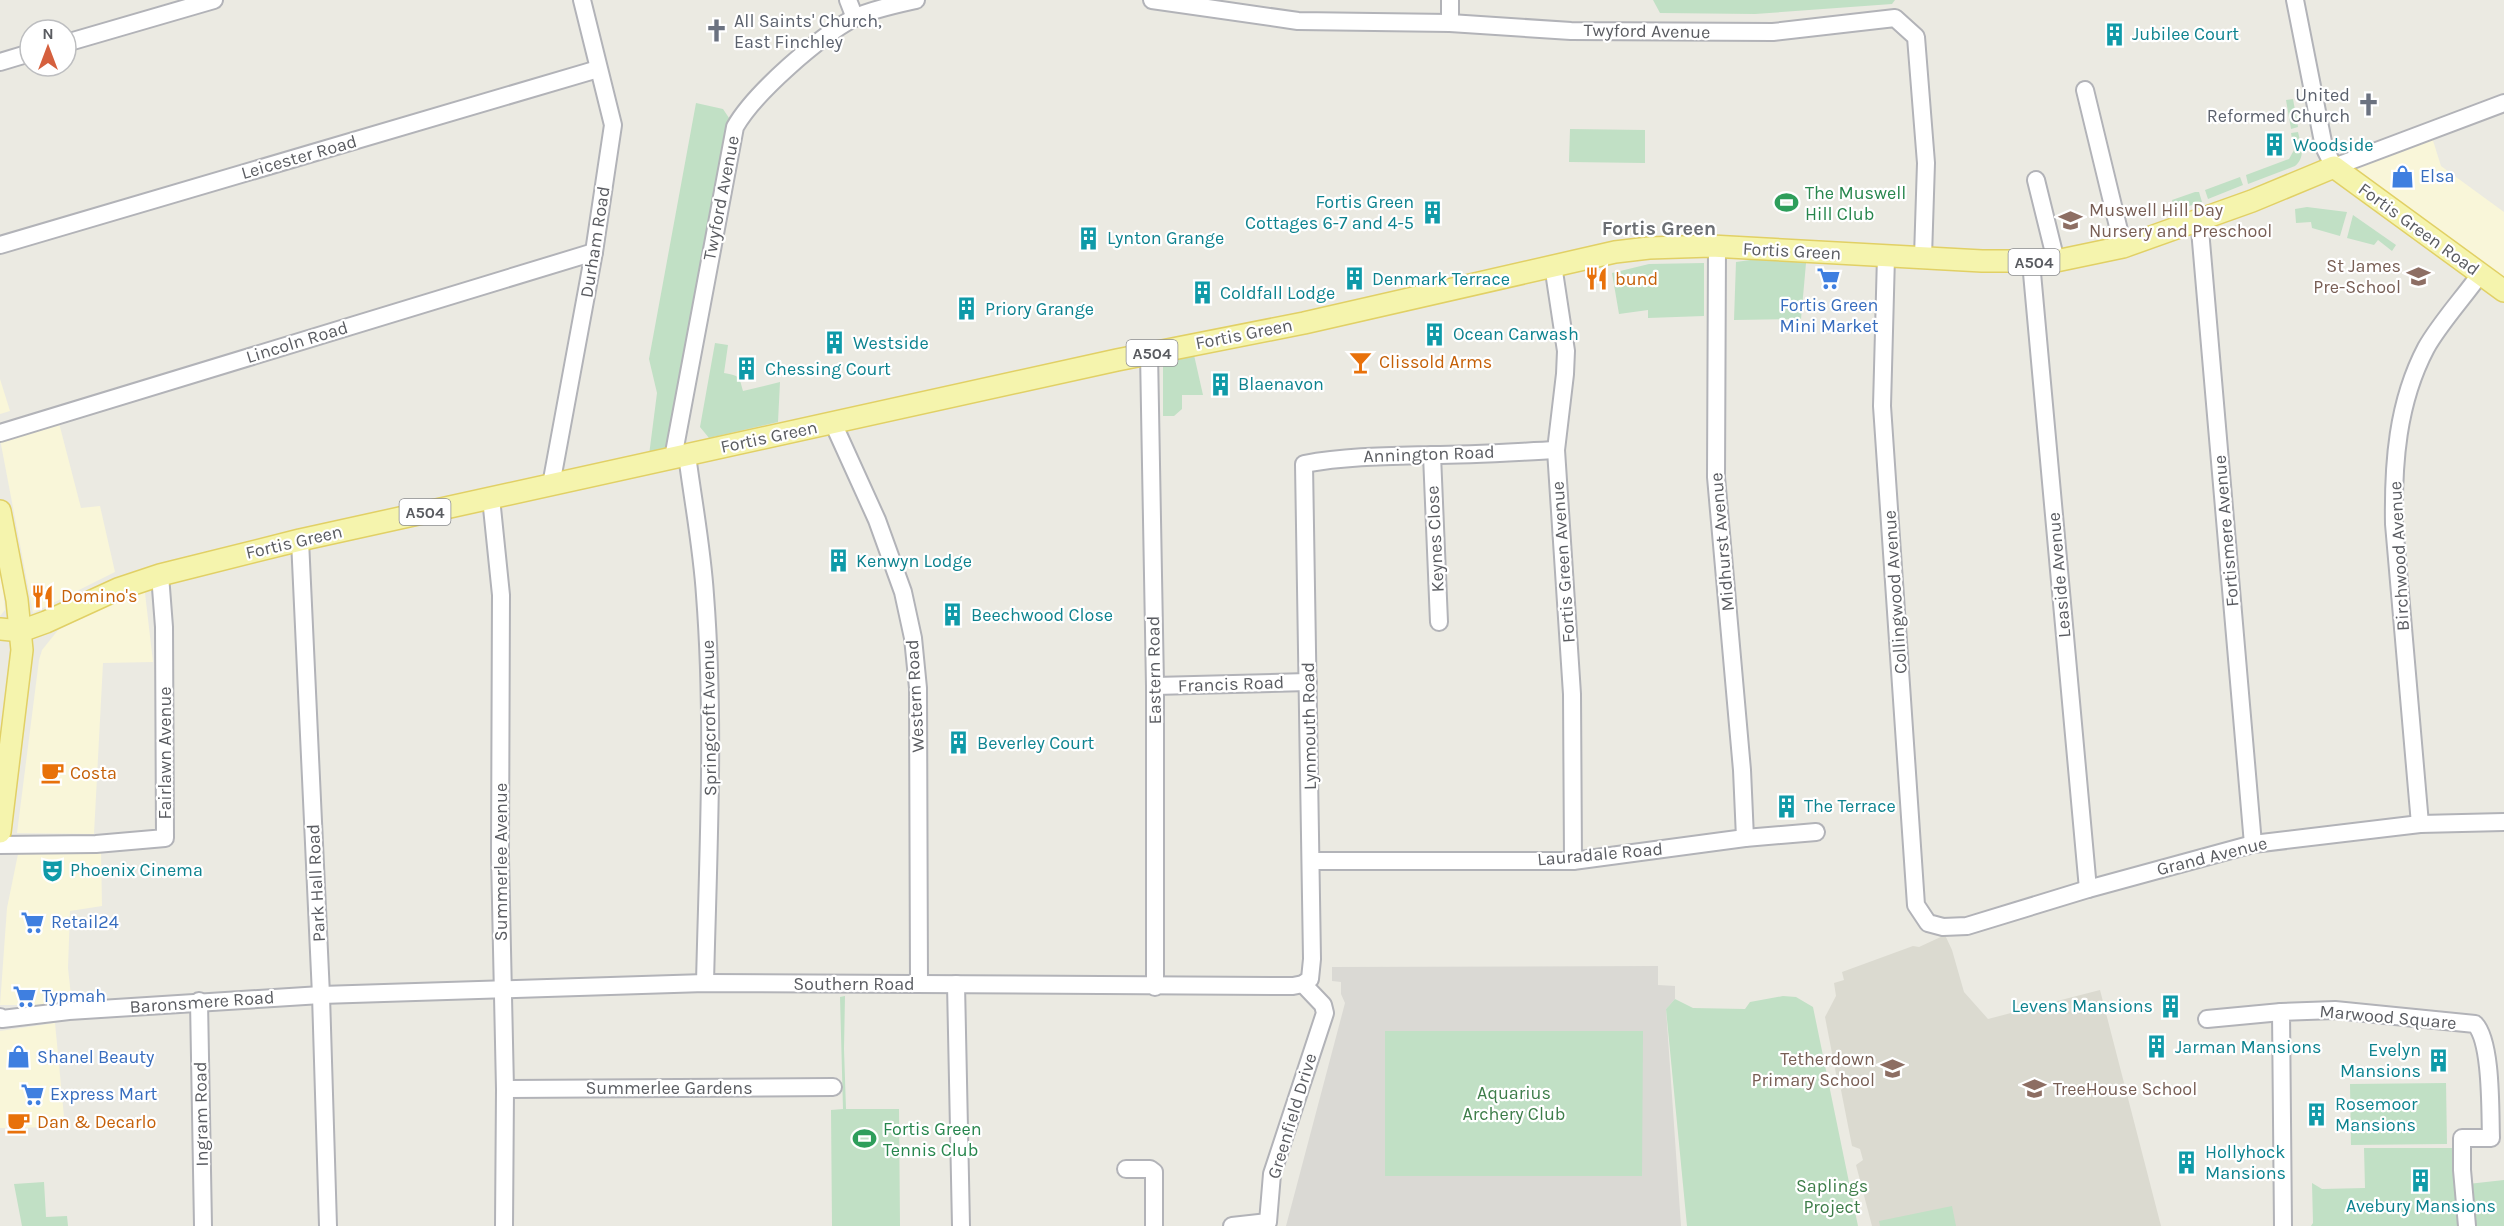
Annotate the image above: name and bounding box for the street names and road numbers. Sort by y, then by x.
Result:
street label: Twyford Avenue [1583,19,1711,43]
street label: Leicester Road [239,130,359,184]
street label: Twyford Avenue [698,134,744,262]
street label: Fortis Green Road [2354,178,2484,280]
street label: Durham Road [575,185,615,299]
street label: Fortis Green [1742,237,1842,265]
road number: A504 [2008,249,2060,275]
street label: Fortis Green [1194,314,1294,354]
street label: Lincoln Road [243,316,351,368]
road number: A504 [1126,340,1178,366]
street label: Fortis Green [718,416,820,458]
street label: Annington Road [1363,441,1495,467]
street label: Fortismere Avenue [2208,454,2244,608]
street label: Midhurst Avenue [1705,472,1739,612]
street label: Fortis Green Avenue [1546,480,1580,644]
street label: Birchwood Avenue [2384,480,2414,632]
street label: Keynes Close [1421,485,1449,593]
road number: A504 [400,499,450,525]
street label: Collingwood Avenue [1878,509,1912,675]
street label: Leaside Avenue [2043,511,2075,639]
street label: Fortis Green [243,520,345,564]
street label: Eastern Road [1142,616,1166,724]
street label: Western Road [901,639,929,753]
street label: Springcroft Avenue [697,640,721,796]
street label: Lynmouth Road [1297,662,1321,790]
street label: Francis Road [1177,671,1285,697]
street label: Fairlawn Avenue [154,686,176,820]
street label: Summerlee Avenue [490,783,512,941]
street label: Park Hall Road [302,823,330,943]
street label: Grand Avenue [2154,832,2270,880]
street label: Lauradale Road [1536,838,1664,870]
street label: Southern Road [793,973,915,995]
street label: Baronsmere Road [129,986,275,1018]
street label: Marwood Square [2319,1000,2457,1034]
street label: Greenfield Drive [1262,1051,1322,1181]
street label: Ingram Road [189,1061,213,1167]
street label: Summerlee Gardens [585,1077,753,1099]

